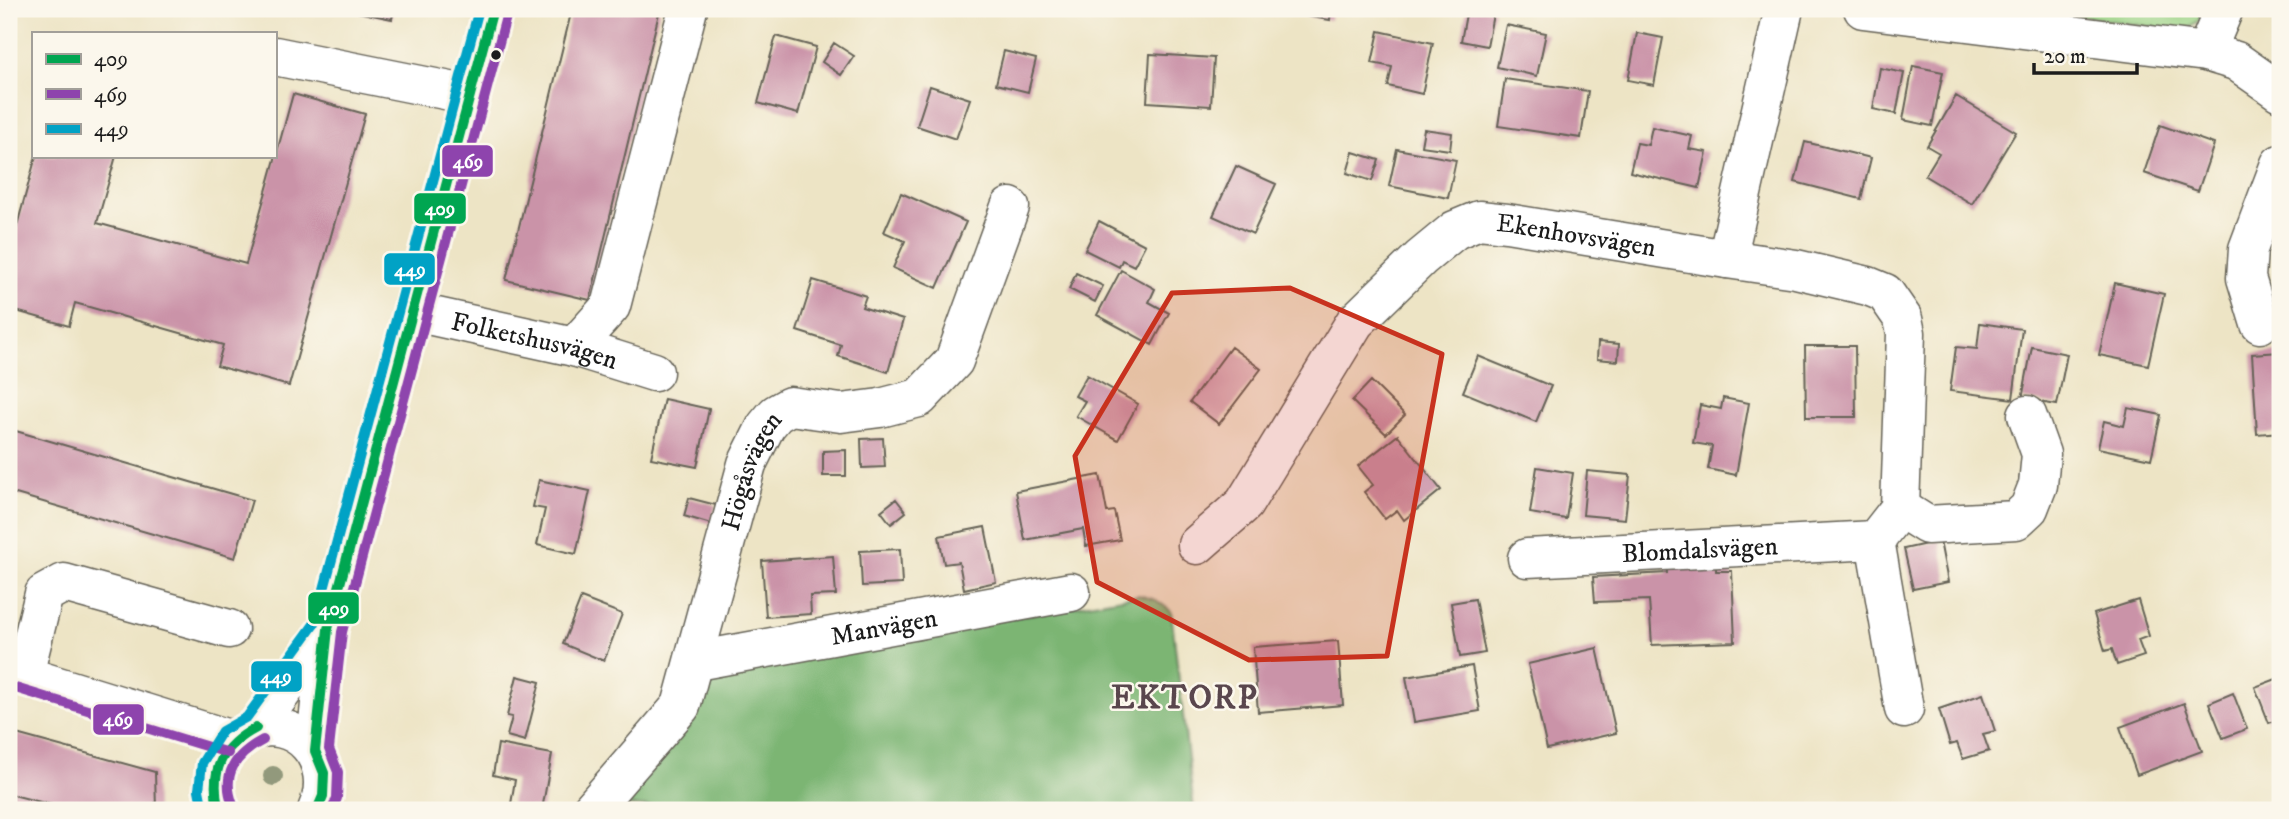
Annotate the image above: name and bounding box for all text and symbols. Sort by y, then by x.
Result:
legend [32,32,276,158]
scale bar [2034,32,2137,76]
text: 20 m [2044,44,2086,70]
text: 409 [94,47,128,73]
unlabelled marker [489,48,503,62]
text: 469 [94,83,128,109]
text: 449 [94,117,129,143]
line badge: 469 [441,144,494,178]
text: 469 [453,151,483,174]
line badge: 409 [413,192,467,225]
text: 409 [425,198,455,221]
street label: Ekenhovsvägen [1495,207,1659,265]
line badge: 449 [383,252,436,286]
text: 449 [394,259,426,282]
street label: Folketshusvägen [448,306,622,378]
street label: Högåsvägen [715,404,790,535]
street label: Blomdalsvägen [1621,530,1779,571]
line badge: 409 [307,591,360,625]
text: 409 [319,598,349,621]
street label: Manvägen [828,602,941,654]
line badge: 449 [250,660,303,693]
text: 449 [260,666,292,689]
district label: EKTORP [1111,678,1259,719]
line badge: 469 [92,703,145,736]
text: 469 [103,709,133,732]

